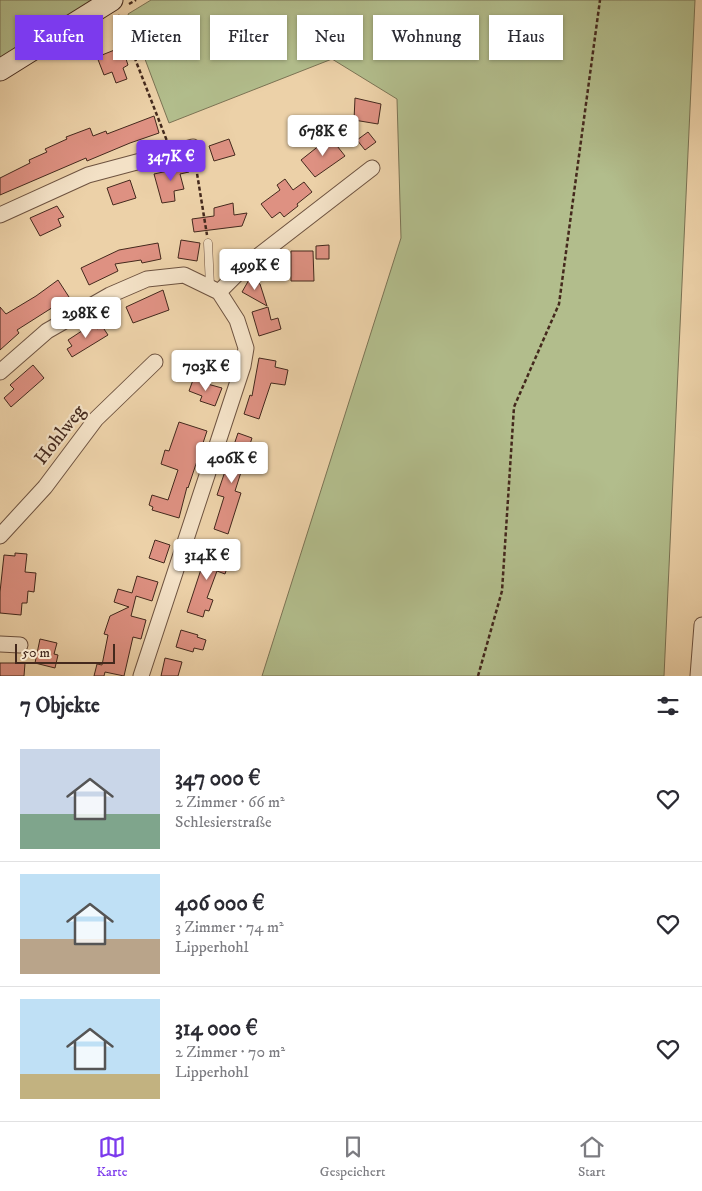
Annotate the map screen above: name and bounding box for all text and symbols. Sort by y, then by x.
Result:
chip: Kaufen [15,15,103,60]
chip: Mieten [113,15,200,60]
chip: Filter [210,15,287,60]
chip: Neu [297,15,363,60]
chip: Wohnung [373,15,479,60]
chip: Haus [489,15,563,60]
pin: 678K € [282,114,364,157]
text: 678K € [299,121,347,141]
pin: 347K € [130,140,212,182]
text: 347K € [147,146,195,166]
pin: 499K € [214,248,296,291]
text: 499K € [230,255,280,275]
pin: 298K € [45,296,127,339]
text: 298K € [62,303,110,323]
pin: 703K € [165,350,247,392]
text: 703K € [182,356,230,376]
street label: Hohlweg [30,400,91,470]
pin: 406K € [191,442,273,484]
text: 406K € [207,448,257,468]
pin: 314K € [166,538,248,581]
text: 314K € [184,545,230,565]
scale bar [15,641,115,664]
text: 50 m [22,644,50,662]
icon: filters [654,692,682,720]
text: 7 Objekte [20,693,100,719]
text: 347 000 € [175,766,261,792]
icon: home [60,769,120,829]
icon: heart [654,785,682,813]
text: 2 Zimmer · 66 m² [175,792,285,812]
text: Schlesierstraße [175,812,272,832]
text: 406 000 € [175,891,265,917]
icon: home [60,894,120,954]
icon: heart [654,910,682,938]
text: 3 Zimmer · 74 m² [175,917,284,937]
text: Lipperhohl [175,937,248,957]
text: 314 000 € [175,1016,258,1042]
icon: home [60,1019,120,1079]
icon: heart [654,1035,682,1063]
text: 2 Zimmer · 70 m² [175,1042,285,1062]
text: Lipperhohl [175,1062,248,1082]
tab: Karte [96,1133,127,1181]
tab: Gespeichert [320,1133,385,1181]
tab: Start [578,1133,606,1181]

